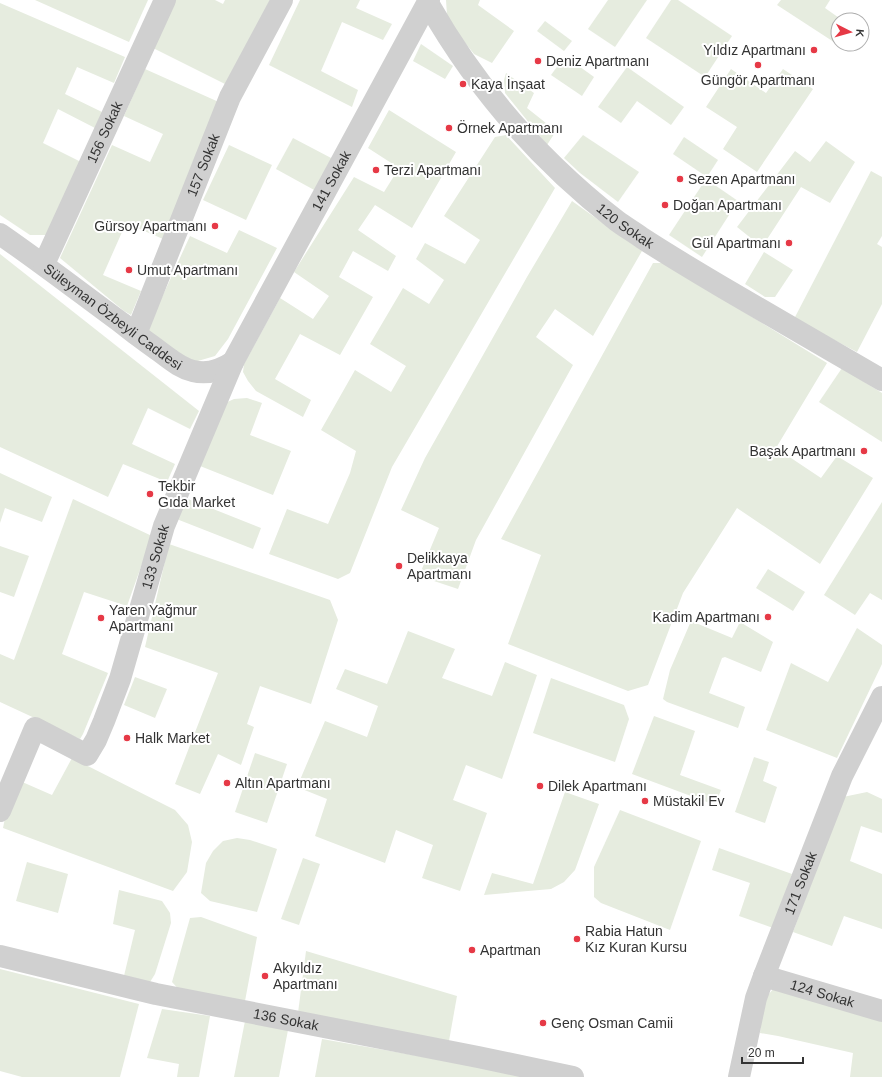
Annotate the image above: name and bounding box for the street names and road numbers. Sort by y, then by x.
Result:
street label: 156 Sokak [83,98,126,166]
street label: 157 Sokak [183,130,223,199]
street label: 141 Sokak [308,147,354,214]
street label: 120 Sokak [594,200,658,252]
street label: Süleyman Özbeyli Caddesi [41,260,185,373]
street label: 133 Sokak [138,522,172,591]
street label: 171 Sokak [781,848,820,917]
street label: 124 Sokak [788,976,857,1011]
street label: 136 Sokak [252,1005,321,1034]

